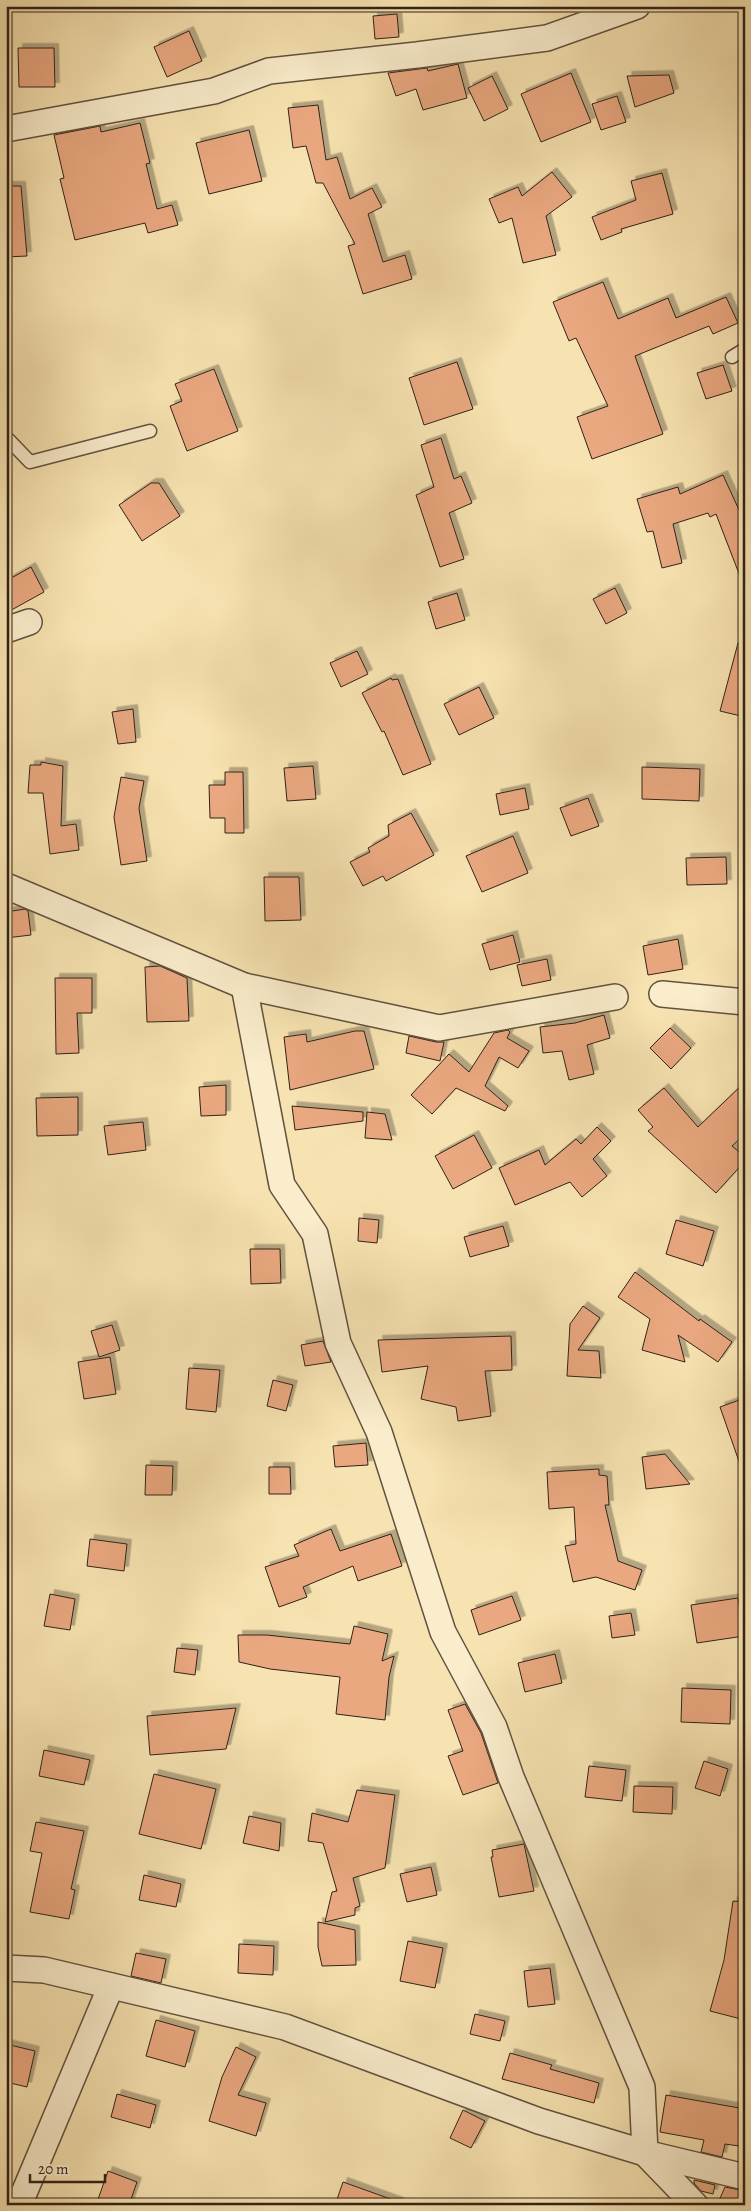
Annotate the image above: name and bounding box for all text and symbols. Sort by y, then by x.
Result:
scale bar [30,2151,105,2183]
text: 20 m [38,2159,69,2179]

